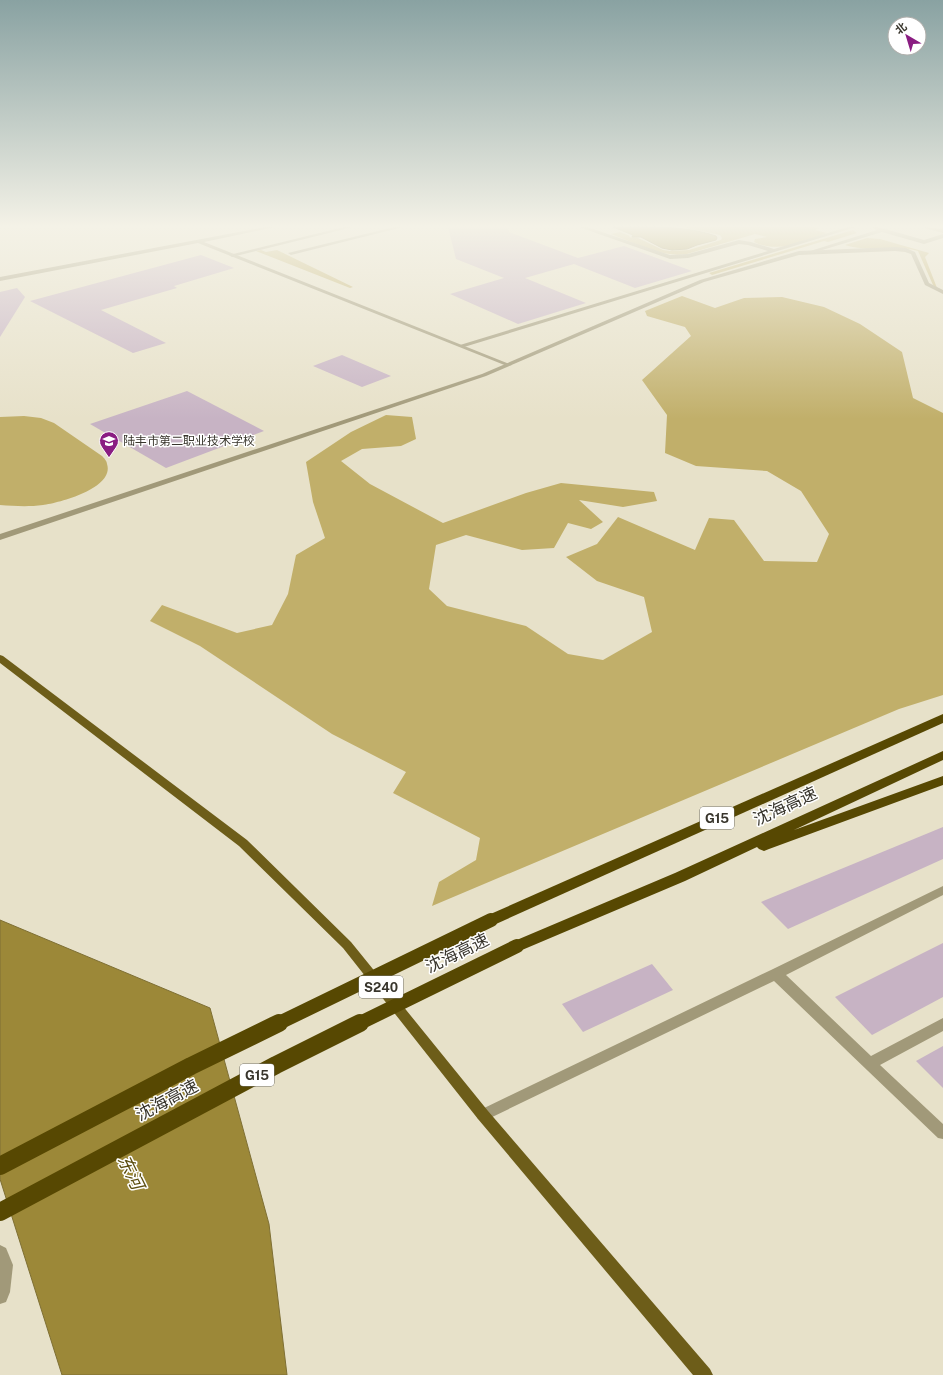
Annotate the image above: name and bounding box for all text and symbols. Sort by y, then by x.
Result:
north arrow [887,16,927,56]
text: 北 [893,20,909,36]
school or university icon: 陆丰市第二职业技术学校 [98,430,120,458]
place label: 陆丰市第二职业技术学校 [123,434,255,448]
street label: 沈海高速 [750,783,820,829]
road number: G15 [700,807,734,829]
street label: 沈海高速 [422,929,492,977]
road number: S240 [359,976,403,998]
road number: G15 [240,1064,274,1086]
street label: 沈海高速 [132,1075,202,1125]
water label: 东河 [114,1151,150,1195]

